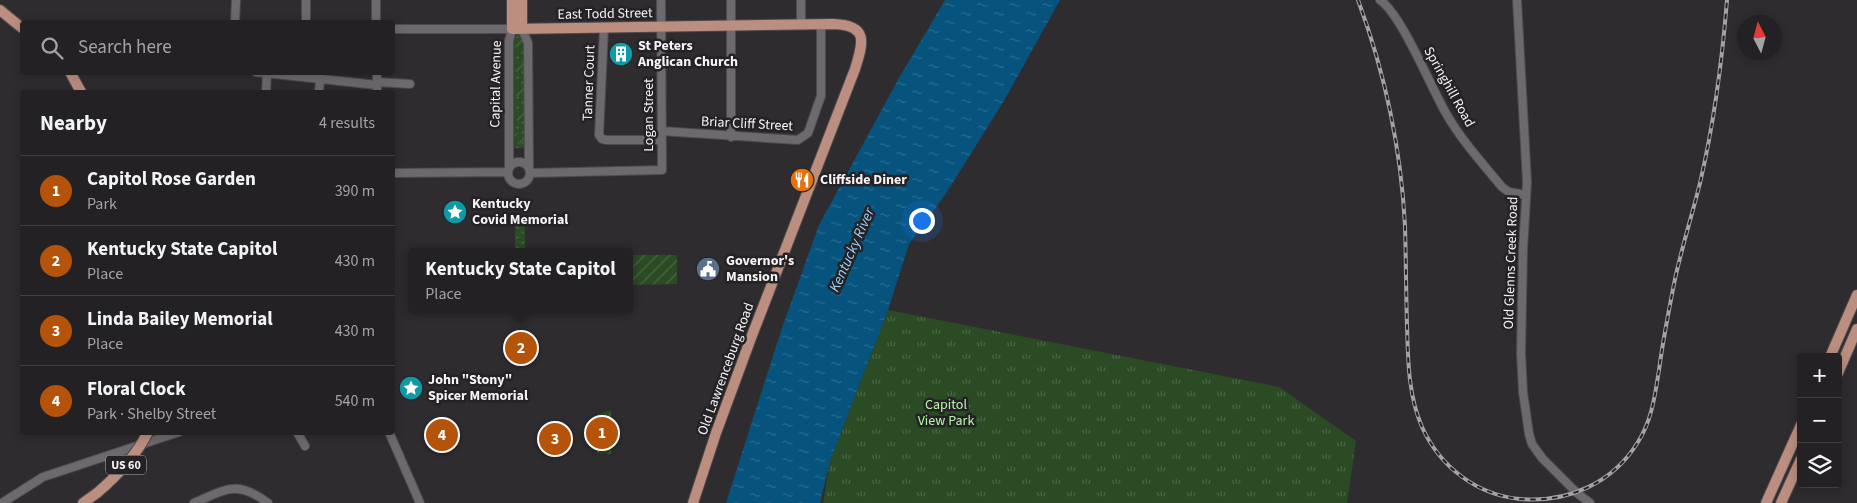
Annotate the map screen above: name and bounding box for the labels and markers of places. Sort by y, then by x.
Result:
place label: St Peters Anglican Church [637,36,738,72]
building icon: St Peters Anglican Church [608,41,634,67]
restaurant icon: Cliffside Diner [789,167,815,193]
place label: Cliffside Diner [820,170,907,190]
place label: Kentucky Covid Memorial [472,194,568,230]
place icon: Kentucky Covid Memorial [442,199,468,225]
place label: Governor's Mansion [726,251,794,287]
public building icon: Governor's Mansion [695,256,721,282]
pin: 2 [505,329,537,367]
place label: John "Stony" Spicer Memorial [428,370,528,406]
place icon: John "Stony" Spicer Memorial [398,375,424,401]
pin: 1 [586,414,618,452]
pin: 4 [426,416,458,454]
pin: 3 [539,420,571,458]

